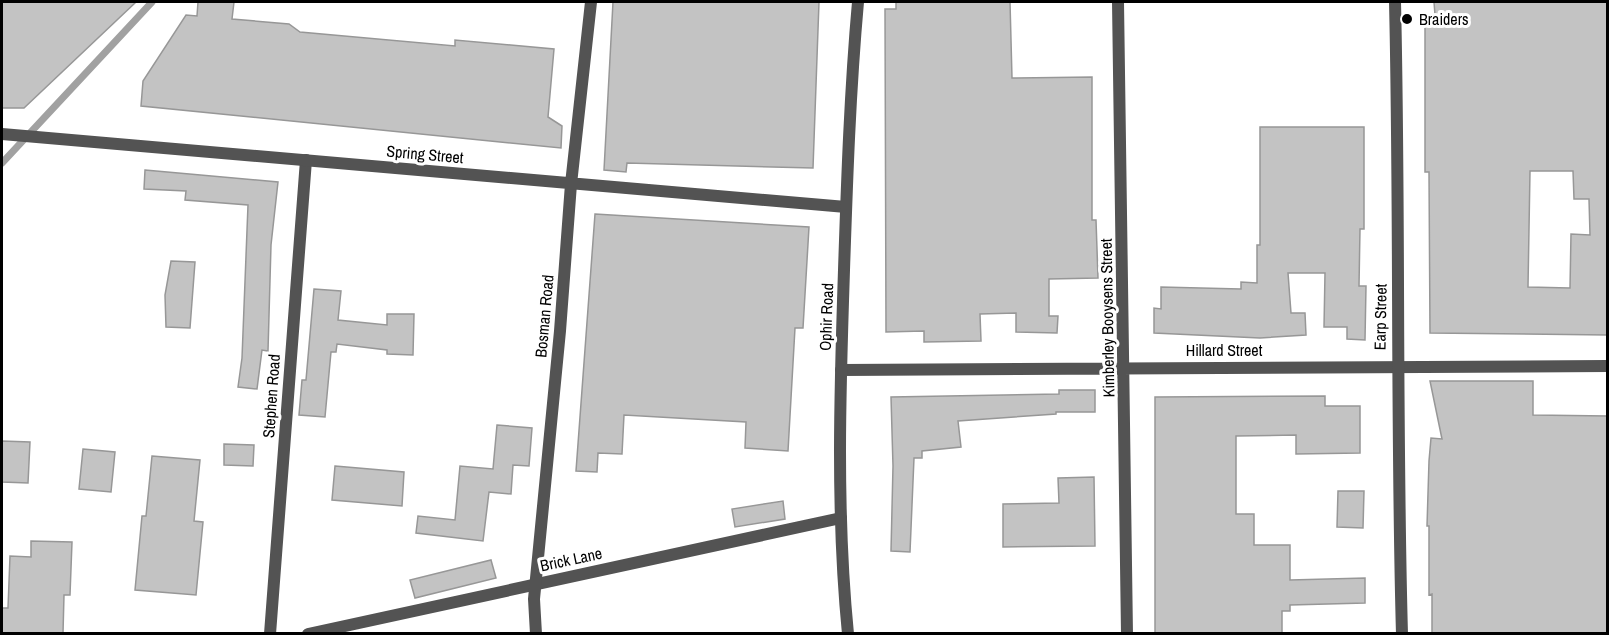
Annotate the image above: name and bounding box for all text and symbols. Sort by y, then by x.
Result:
place label: Braiders [1419,8,1469,30]
marker: Braiders [1400,12,1414,26]
street label: Spring Street [386,140,465,168]
street label: Kimberley Booysens Street [1095,238,1119,398]
street label: Bosman Road [529,274,559,358]
street label: Ophir Road [814,283,838,351]
street label: Earp Street [1368,283,1392,350]
street label: Hillard Street [1186,339,1263,361]
street label: Stephen Road [257,353,285,439]
street label: Brick Lane [538,542,604,576]

